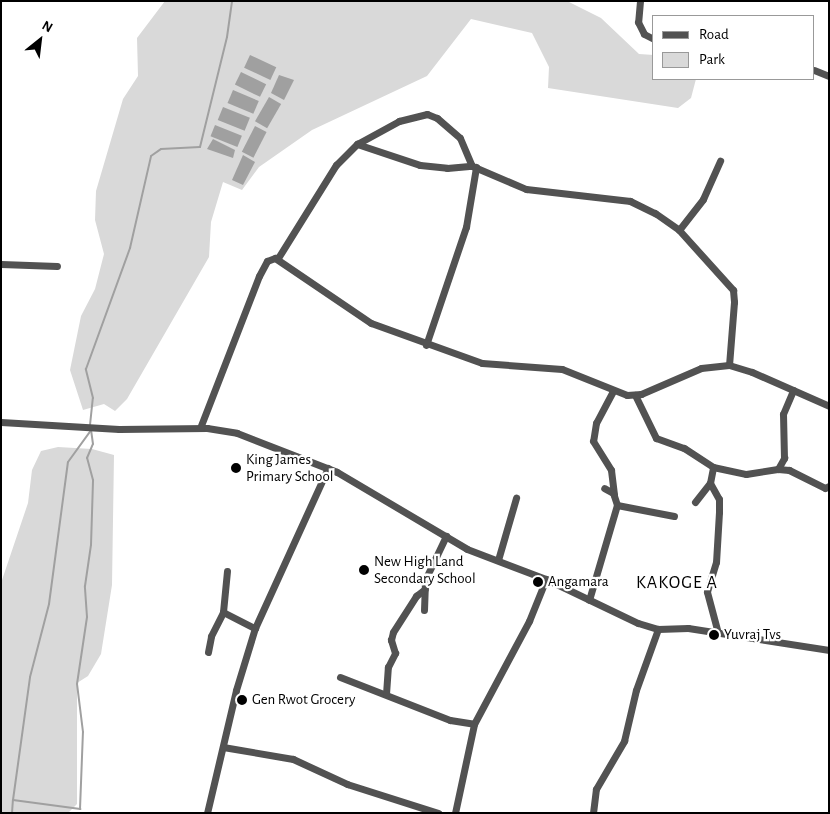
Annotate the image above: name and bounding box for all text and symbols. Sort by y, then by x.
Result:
north arrow [15,15,65,65]
legend [652,15,815,80]
text: N [40,18,55,35]
text: Road [699,27,729,42]
text: Park [699,52,725,67]
place label: King James Primary School [246,450,334,485]
marker: King James Primary School [230,462,242,474]
place label: New High Land Secondary School [374,552,476,587]
marker: New High Land Secondary School [358,564,370,576]
district label: KAKOGE A [635,572,719,594]
place label: Angamara [548,573,609,591]
marker: Angamara [532,576,544,588]
place label: Yuvraj Tvs [724,626,781,644]
marker: Yuvraj Tvs [708,629,720,641]
place label: Gen Rwot Grocery [252,691,355,709]
marker: Gen Rwot Grocery [236,694,248,706]

